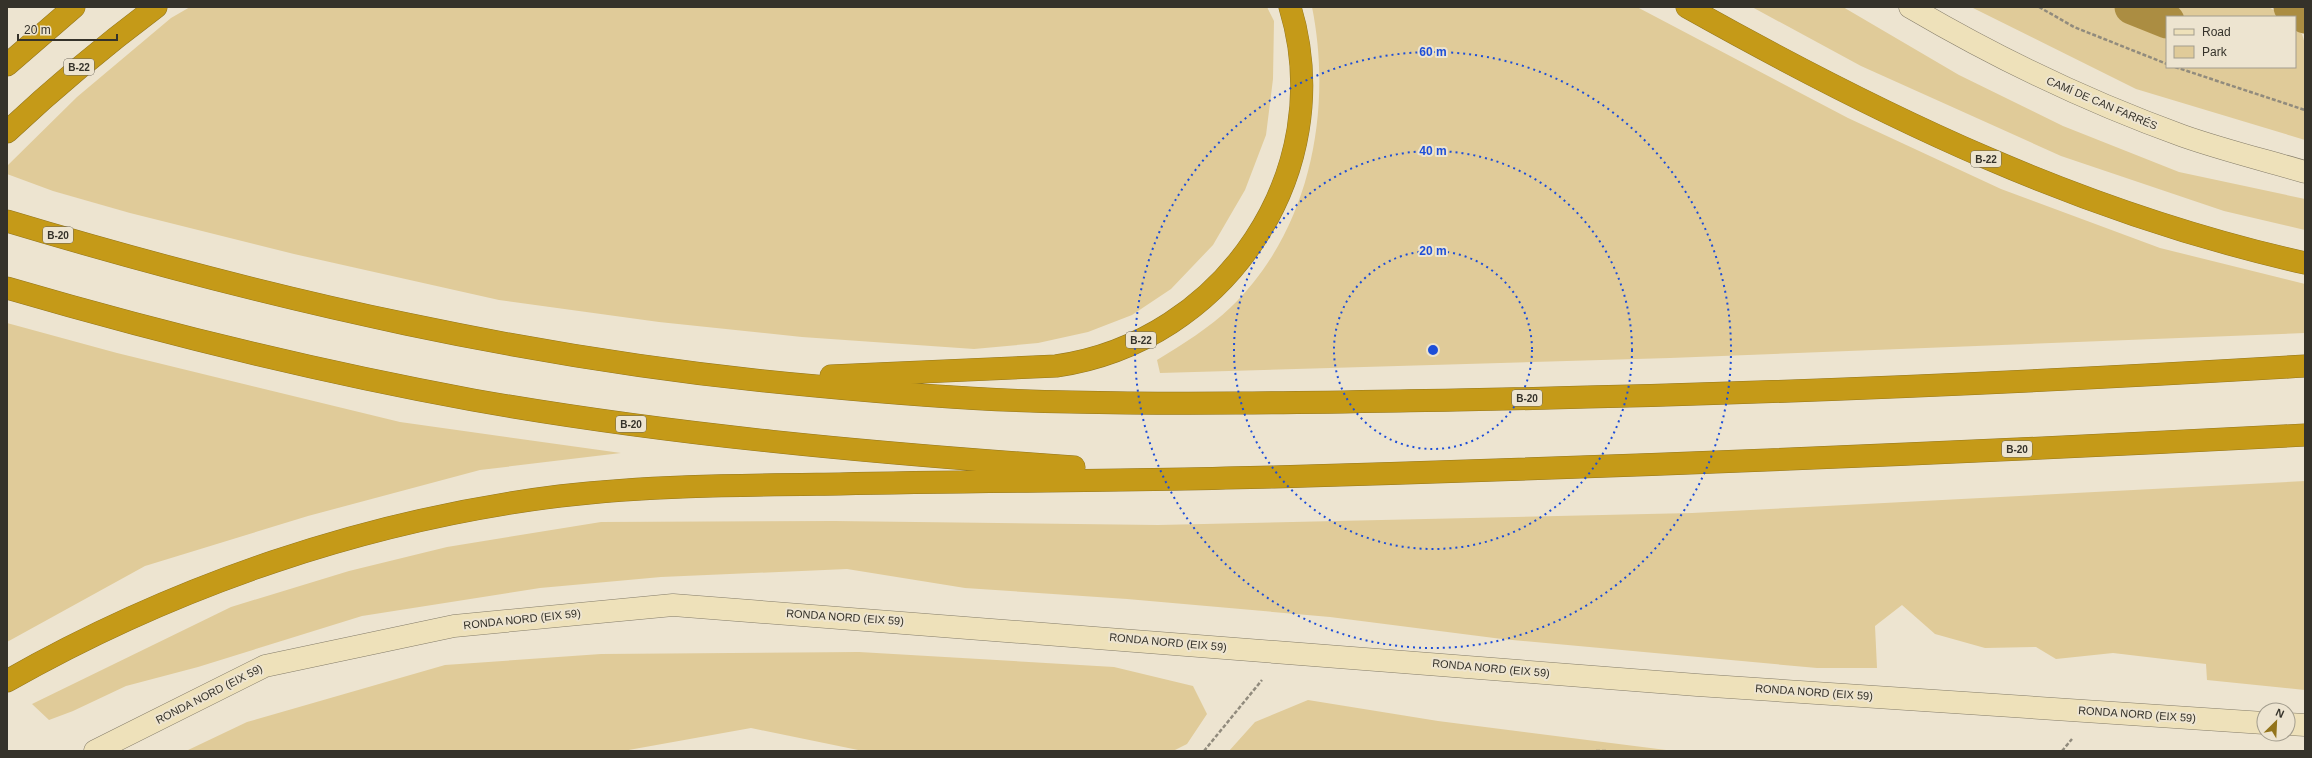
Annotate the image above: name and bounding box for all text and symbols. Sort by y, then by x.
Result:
scale bar [18,16,117,42]
legend [2166,16,2296,68]
text: 20 m [24,23,51,37]
text: Road [2202,25,2231,39]
text: 60 m [1419,45,1447,59]
text: Park [2202,45,2228,59]
road number: B-22 [64,59,94,75]
street label: CAMÍ DE CAN FARRÉS [2045,74,2159,132]
text: 40 m [1419,144,1447,158]
road number: B-22 [1971,151,2001,167]
road number: B-20 [43,227,73,243]
text: 20 m [1419,244,1447,258]
road number: B-22 [1126,332,1156,348]
centre of rings [1426,343,1440,357]
road number: B-20 [1512,390,1542,406]
road number: B-20 [616,416,646,432]
road number: B-20 [2002,441,2032,457]
street label: RONDA NORD (EIX 59) [463,607,581,631]
street label: RONDA NORD (EIX 59) [786,607,904,627]
street label: RONDA NORD (EIX 59) [1109,631,1227,653]
street label: RONDA NORD (EIX 59) [1432,657,1550,679]
street label: RONDA NORD (EIX 59) [154,662,264,726]
street label: RONDA NORD (EIX 59) [1755,682,1873,702]
north arrow [2256,702,2296,742]
street label: RONDA NORD (EIX 59) [2078,704,2196,724]
text: N [2274,706,2286,720]

